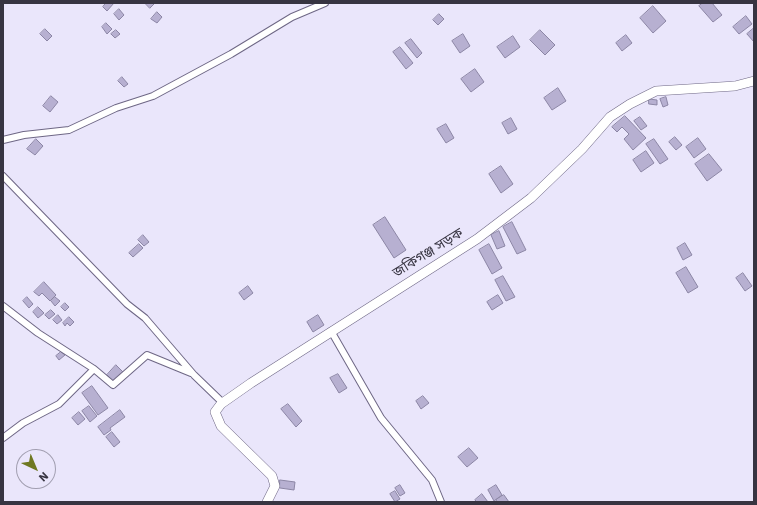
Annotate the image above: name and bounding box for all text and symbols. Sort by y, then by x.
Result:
street label: জকিগঞ্জ সড়ক [390,225,466,281]
north arrow [16,449,56,489]
text: N [36,469,51,485]

